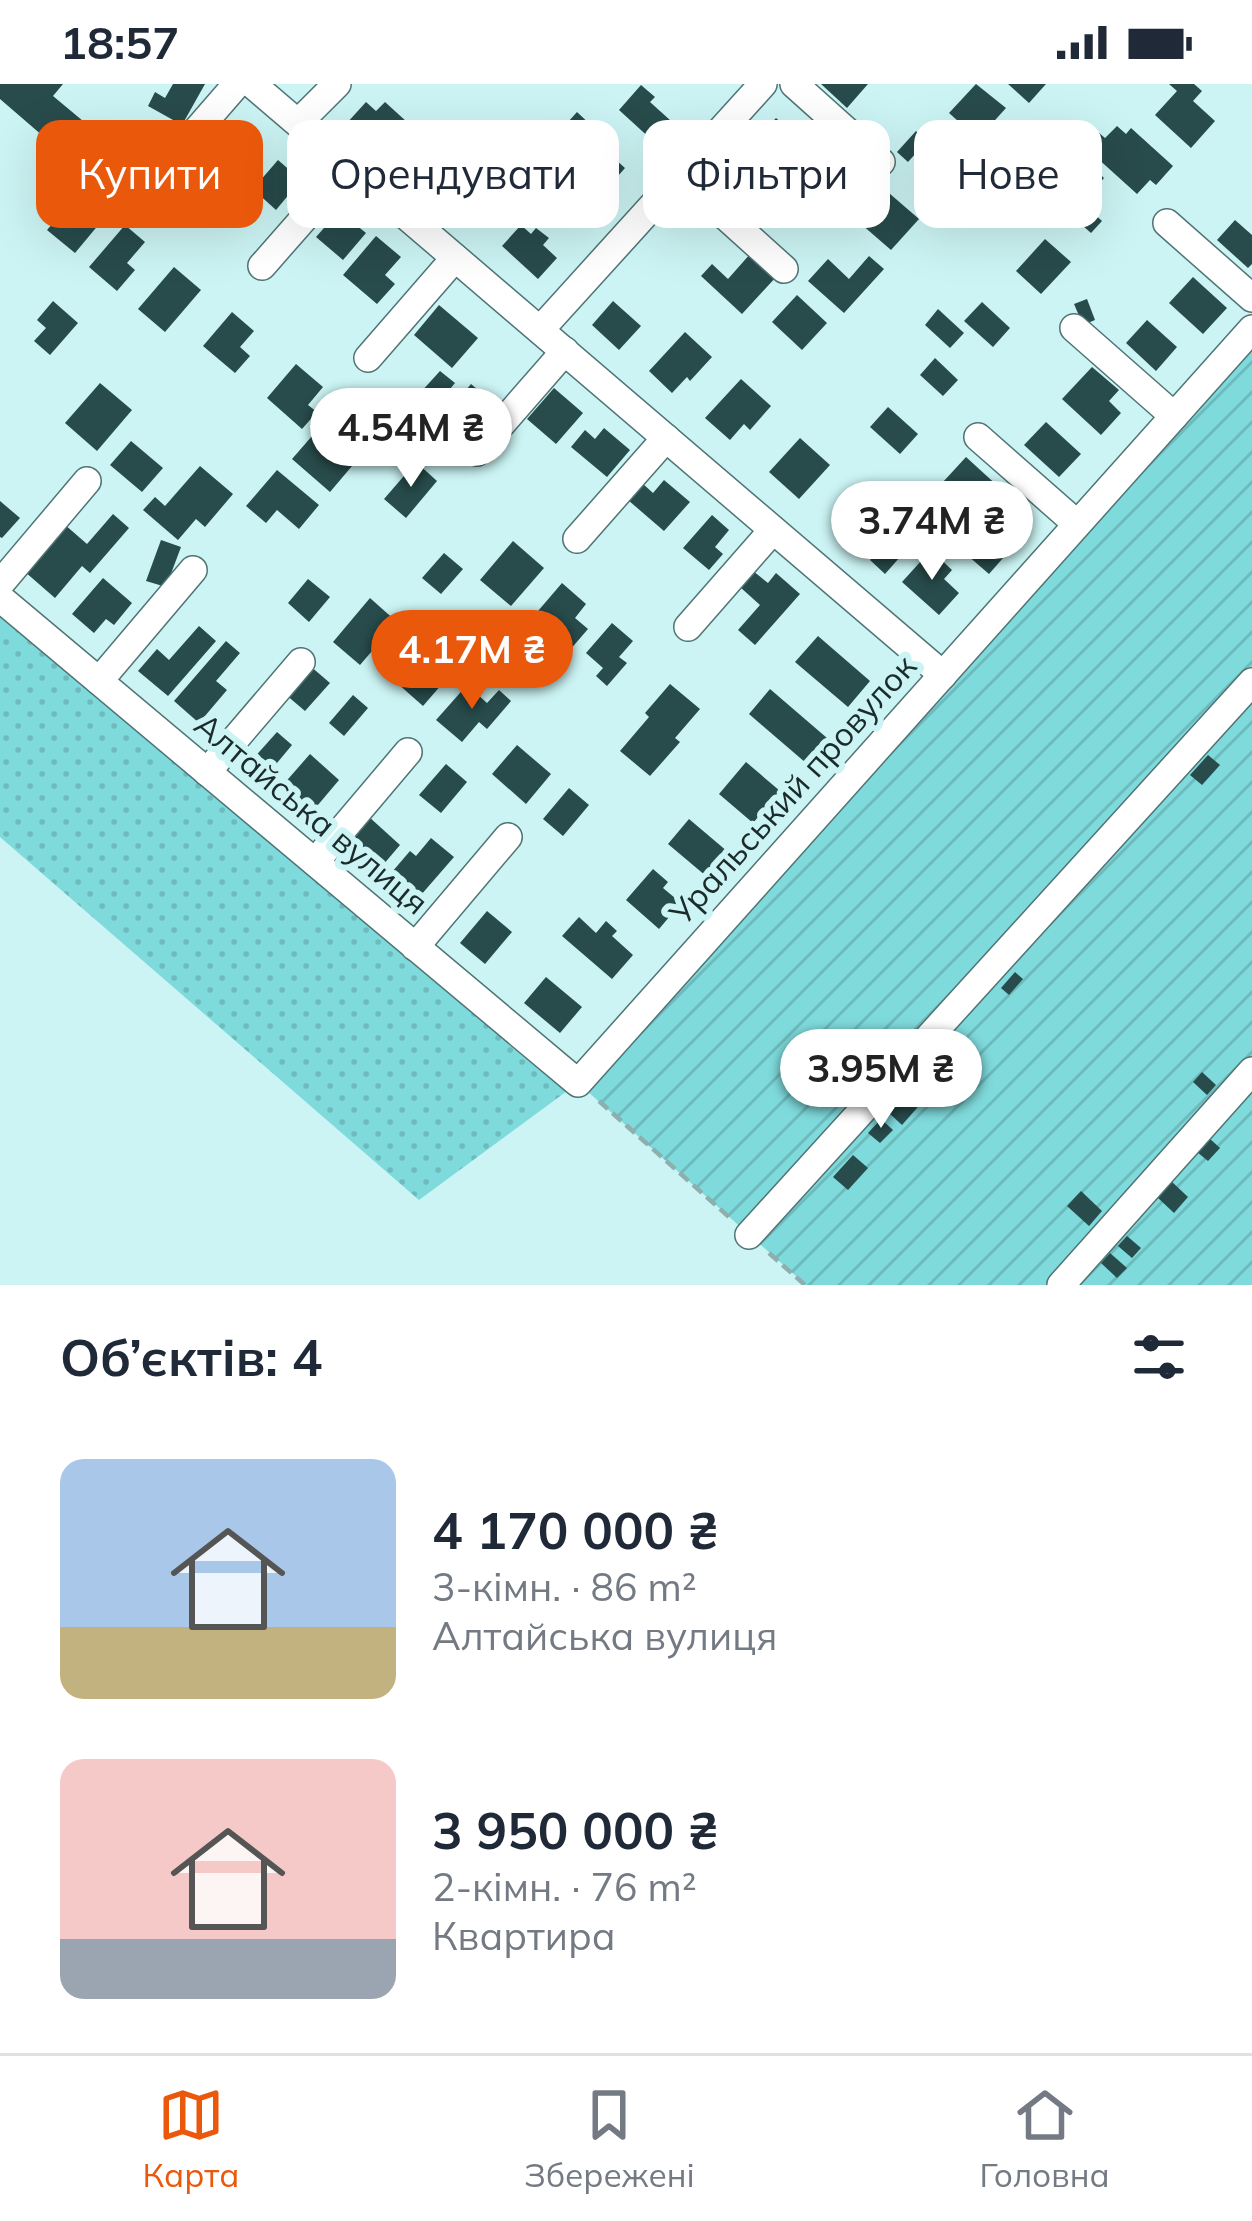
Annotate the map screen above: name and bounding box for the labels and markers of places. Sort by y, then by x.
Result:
pin: 4.54M ₴ [300,388,522,490]
pin: 3.74M ₴ [821,481,1043,583]
pin: 4.17M ₴ [361,610,583,712]
pin: 3.95M ₴ [770,1029,992,1131]

